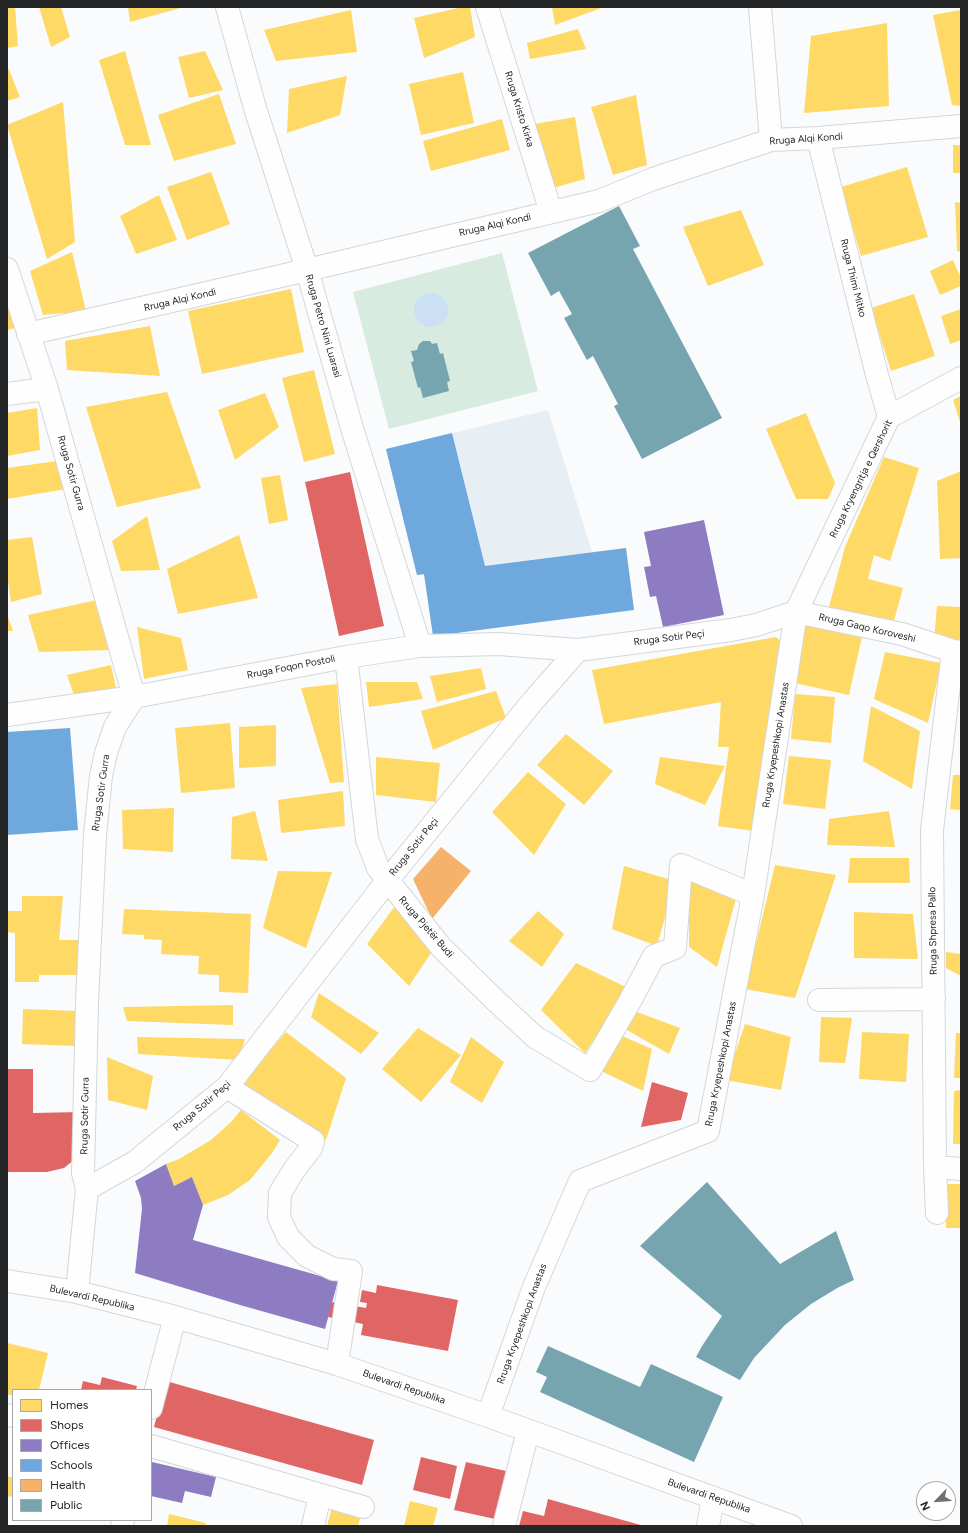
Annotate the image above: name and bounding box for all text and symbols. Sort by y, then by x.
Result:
street label: Rruga Kristo Kirka [502,70,536,148]
street label: Rruga Alqi Kondi [769,130,843,148]
street label: Rruga Alqi Kondi [458,211,532,239]
street label: Rruga Thimi Mitko [837,238,869,318]
street label: Rruga Petro Nini Luarasi [302,273,344,379]
street label: Rruga Alqi Kondi [143,286,217,314]
street label: Rruga Kryengritja e Qershorit [827,418,895,540]
street label: Rruga Sotir Gurra [55,434,87,512]
street label: Rruga Gaqo Koroveshi [817,611,917,645]
street label: Rruga Sotir Peçi [633,628,705,648]
street label: Rruga Foqon Postoli [246,653,336,681]
street label: Rruga Kryepeshkopi Anastas [760,681,792,809]
street label: Rruga Sotir Gurra [90,754,112,832]
street label: Rruga Sotir Peçi [387,815,441,879]
street label: Rruga Shpresa Pallo [926,887,940,975]
street label: Rruga Pjetër Budi [396,894,456,960]
street label: Rruga Kryepeshkopi Anastas [703,1000,739,1128]
street label: Rruga Sotir Gurra [78,1077,92,1155]
street label: Rruga Sotir Peçi [171,1078,233,1134]
street label: Rruga Kryepeshkopi Anastas [495,1262,549,1386]
street label: Bulevardi Republika [48,1282,136,1314]
street label: Bulevardi Republika [361,1367,447,1407]
legend [12,1389,152,1521]
text: Homes [50,1398,88,1412]
text: Shops [50,1418,84,1432]
text: Offices [50,1438,90,1452]
text: Schools [50,1458,93,1472]
street label: Bulevardi Republika [666,1476,752,1516]
text: Health [50,1478,86,1492]
north arrow [916,1481,956,1521]
text: Public [50,1498,83,1512]
text: N [918,1499,933,1512]

